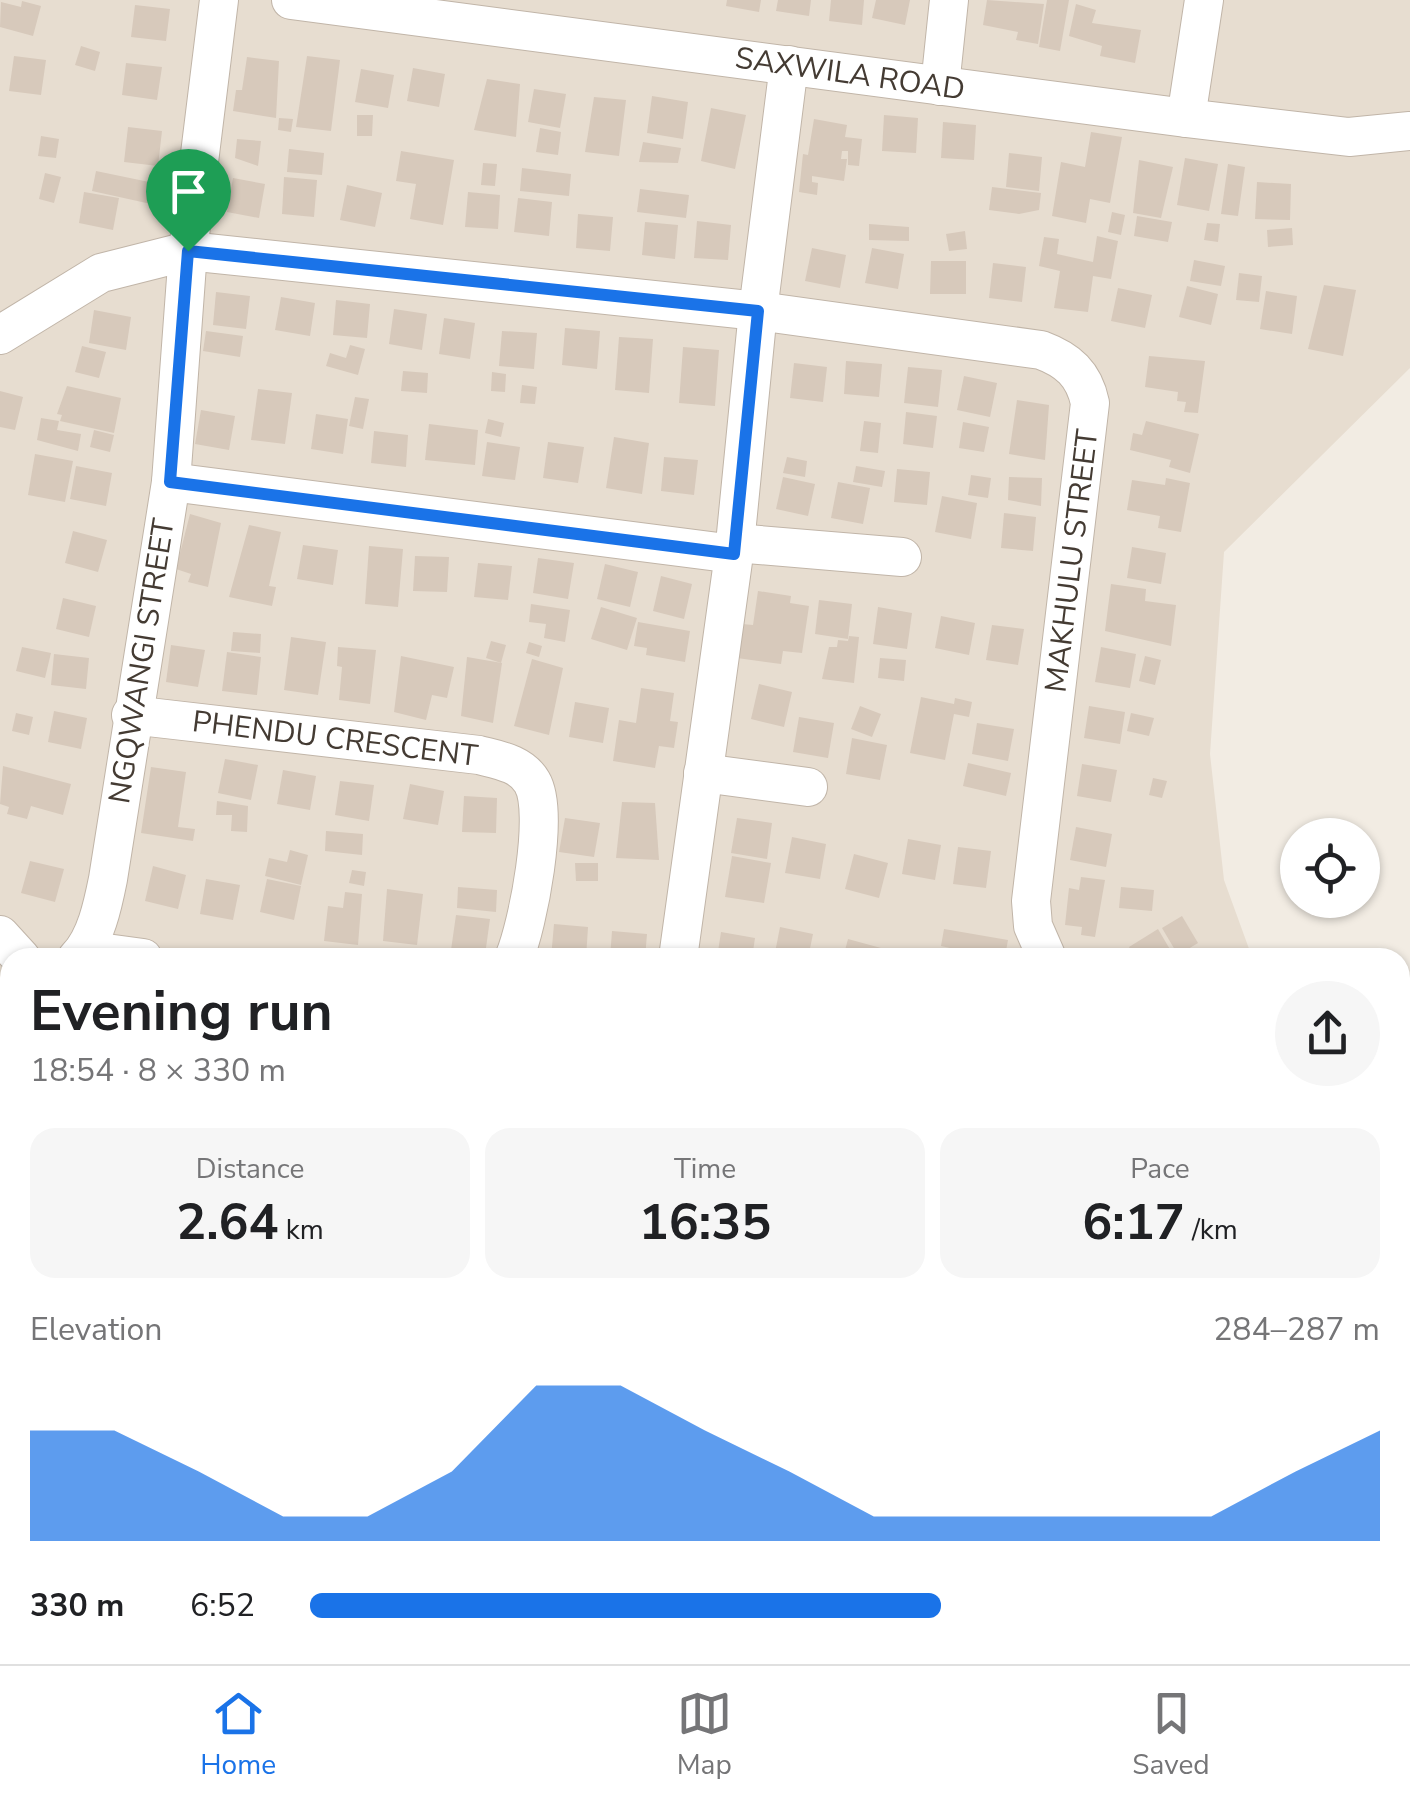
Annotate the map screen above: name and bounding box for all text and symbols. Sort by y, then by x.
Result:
street label: SAXWILA ROAD [733,38,967,110]
pin [146,149,231,252]
icon: arrive [161,164,216,219]
street label: MAKHULU STREET [1036,427,1108,695]
street label: NGQWANGI STREET [99,516,185,806]
street label: PHENDU CRESCENT [190,701,480,777]
map controls [1280,818,1380,918]
button: locate [1280,818,1380,918]
text: Evening run [30,974,333,1049]
button: share [1275,981,1380,1086]
text: 18:54 · 8 × 330 m [30,1049,286,1092]
text: Distance [196,1150,304,1188]
text: Time [674,1150,736,1188]
text: Pace [1130,1150,1190,1188]
text: 2.64 [176,1188,279,1257]
text: 16:35 [639,1188,771,1257]
text: 6:17 [1082,1188,1185,1257]
text: km [279,1211,324,1249]
text: /km [1185,1211,1238,1249]
text: Elevation [30,1308,163,1351]
text: 284–287 m [1213,1308,1380,1351]
text: 330 m [30,1584,124,1627]
text: 6:52 [190,1584,255,1627]
tab: Home [200,1686,276,1784]
tab: Map [677,1686,732,1784]
tab: Saved [1132,1686,1210,1784]

